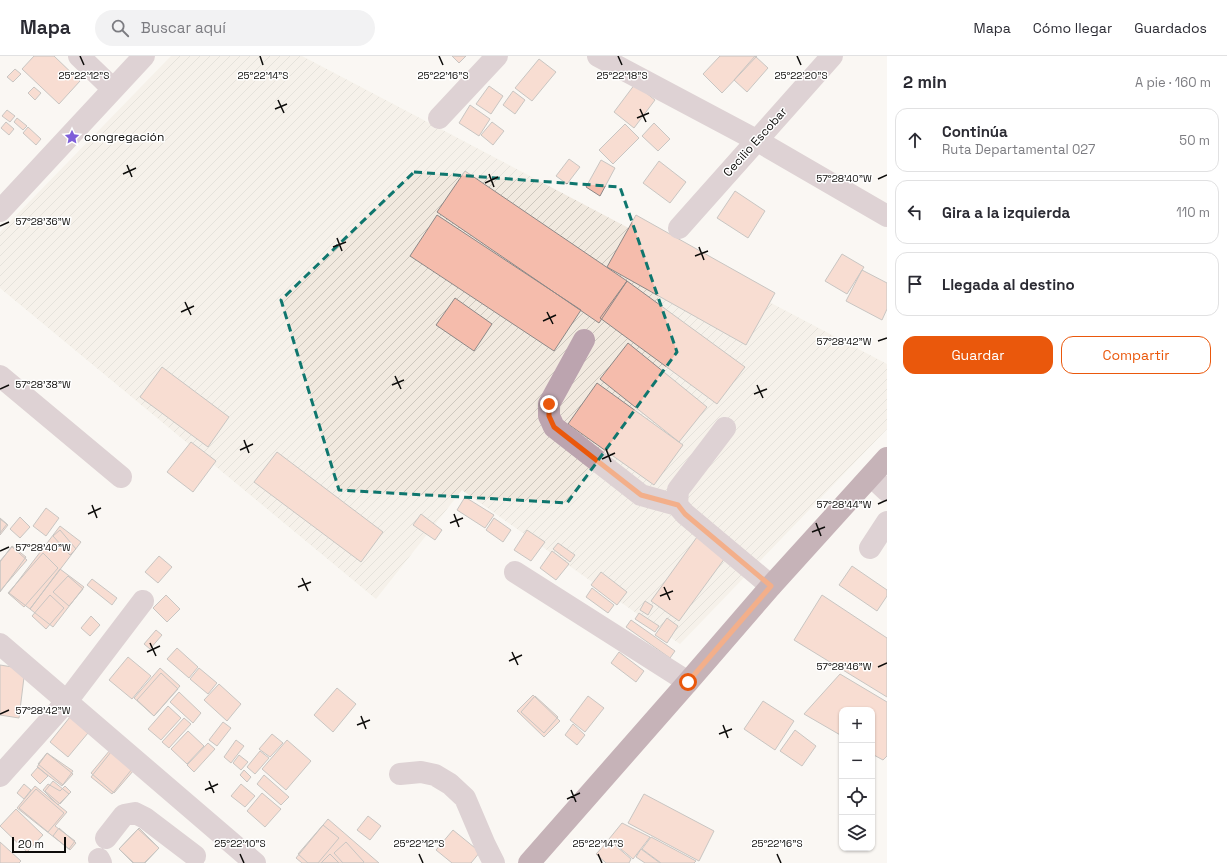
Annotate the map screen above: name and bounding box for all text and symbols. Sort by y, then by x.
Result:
search box [95,10,375,46]
text: Mapa [20,15,71,40]
icon: search [109,17,131,39]
text: Buscar aquí [141,18,226,37]
text: Mapa [974,19,1011,37]
text: Cómo llegar [1033,19,1112,37]
text: Guardados [1134,19,1207,37]
text: 25°22'12"S [59,69,110,82]
text: 25°22'14"S [238,69,288,82]
text: 25°22'16"S [417,69,469,82]
text: 25°22'18"S [596,69,648,82]
text: 25°22'20"S [774,69,828,82]
text: 2 min [903,71,947,93]
text: A pie · 160 m [1135,74,1211,91]
street label: Cecilio Escobar [720,104,791,180]
text: Continúa [942,122,1008,141]
place icon: congregación [63,128,81,146]
place label: congregación [84,129,164,145]
icon: ahead [904,129,926,151]
text: 50 m [1179,132,1210,149]
text: Ruta Departamental 027 [942,141,1095,158]
text: 57°28'40"W [816,172,872,185]
icon: left [904,201,926,223]
text: Gira a la izquierda [942,203,1070,222]
text: 110 m [1176,204,1210,221]
text: 57°28'36"W [15,215,71,228]
icon: arrive [904,273,926,295]
text: Llegada al destino [942,275,1075,294]
text: 57°28'42"W [817,335,872,348]
button: Guardar [903,336,1053,374]
button: Compartir [1061,336,1211,374]
text: 57°28'38"W [15,378,71,391]
route end [540,395,558,413]
text: 57°28'44"W [817,498,872,511]
text: 57°28'40"W [15,541,71,554]
text: 57°28'46"W [816,660,872,673]
route start [679,673,697,691]
text: 57°28'42"W [16,704,71,717]
map controls [839,707,875,851]
button: + [839,707,875,743]
button: − [839,743,875,779]
button: locate [839,779,875,815]
button: layers [839,815,875,851]
scale bar [12,835,66,854]
text: 20 m [18,837,44,851]
text: 25°22'10"S [214,837,266,850]
text: 25°22'12"S [394,837,445,850]
text: 25°22'14"S [573,837,623,850]
text: 25°22'16"S [751,837,803,850]

